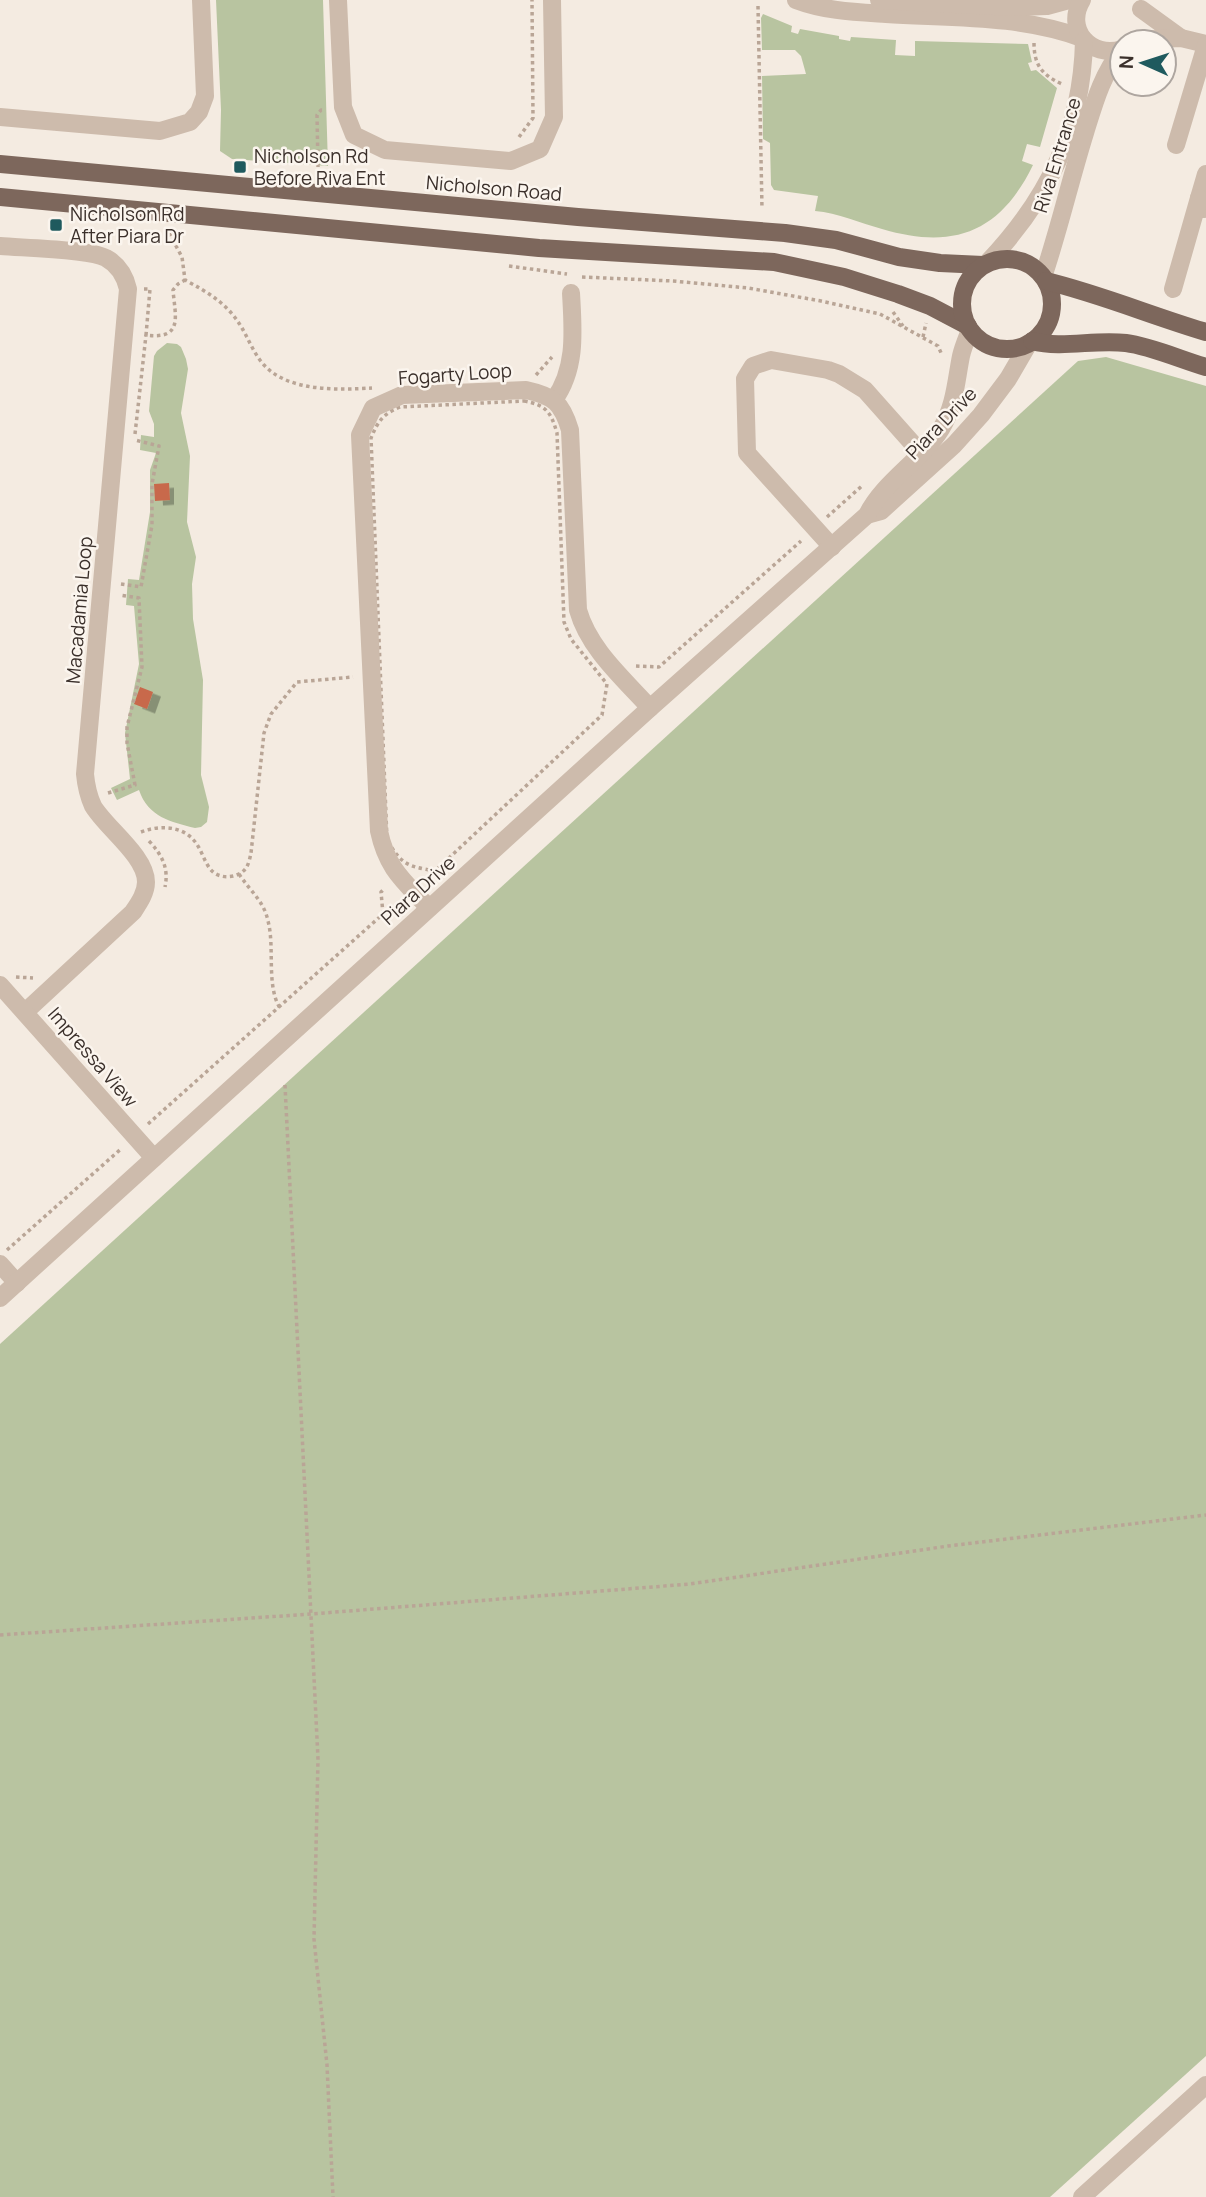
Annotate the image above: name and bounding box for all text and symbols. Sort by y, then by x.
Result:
north arrow [1108,28,1178,98]
text: N [1113,55,1139,70]
street label: Riva Entrance [1027,94,1087,216]
place label: Nicholson Rd Before Riva Ent [254,143,386,191]
marker: Nicholson Rd Before Riva Ent [232,159,248,175]
street label: Nicholson Road [425,169,563,207]
place label: Nicholson Rd After Piara Dr [70,201,184,249]
marker: Nicholson Rd After Piara Dr [48,217,64,233]
street label: Fogarty Loop [397,357,513,391]
street label: Piara Drive [900,381,982,465]
street label: Macadamia Loop [60,535,98,685]
street label: Piara Drive [375,850,461,930]
street label: Impressa View [42,1001,144,1113]

